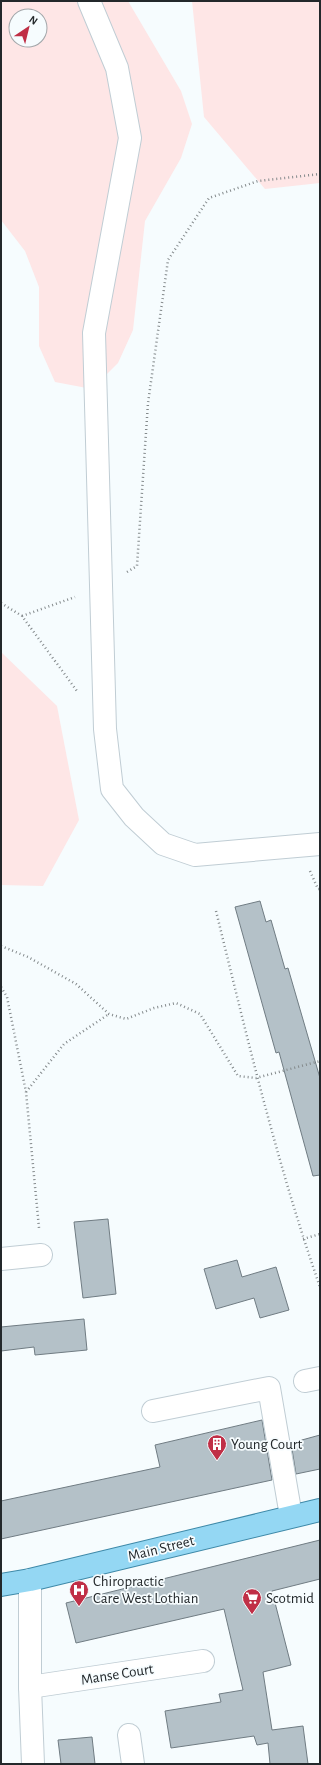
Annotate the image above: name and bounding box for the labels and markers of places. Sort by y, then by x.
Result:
building icon: Young Court [206,1433,228,1461]
place label: Young Court [231,1437,303,1452]
place label: Chiropractic Care West Lothian [93,1574,198,1606]
hospital icon: Chiropractic Care West Lothian [68,1579,90,1607]
supermarket icon: Scotmid [241,1587,263,1615]
place label: Scotmid [266,1591,314,1606]

